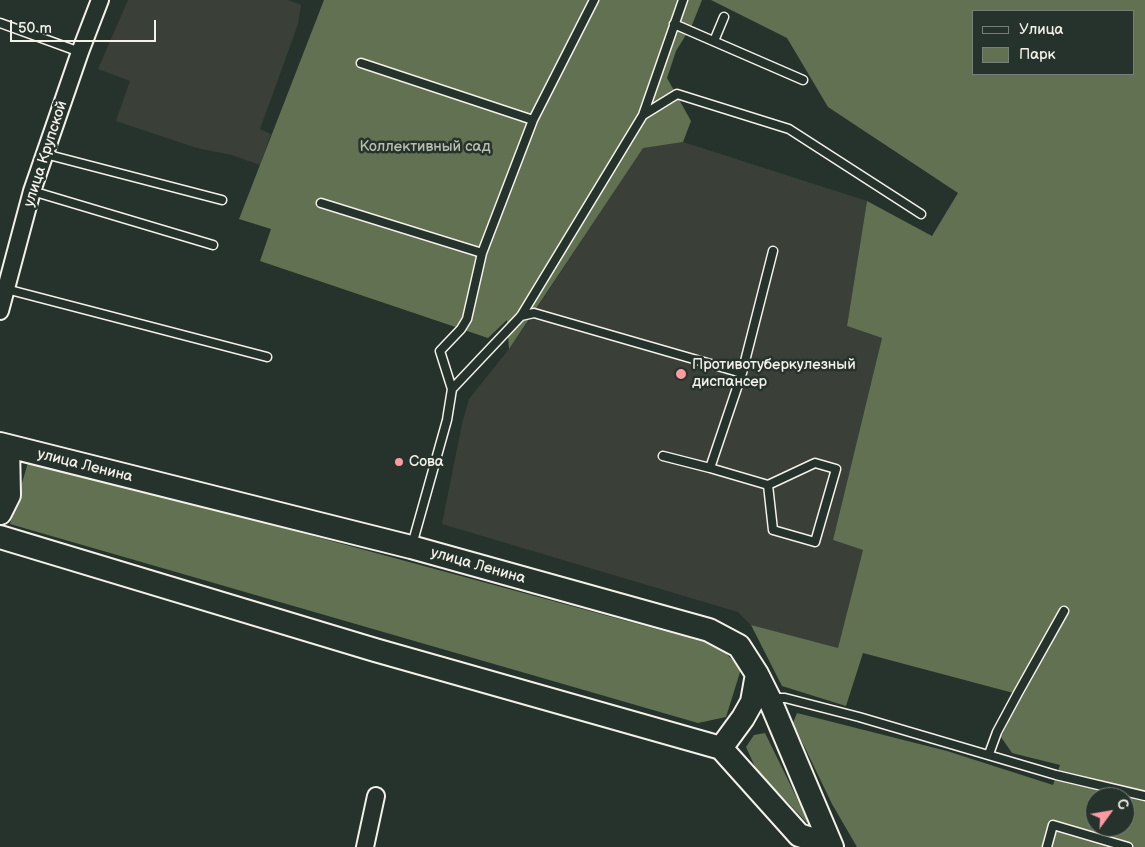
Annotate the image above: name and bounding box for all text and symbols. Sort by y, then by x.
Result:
scale bar [12,10,159,42]
legend [972,10,1135,75]
text: 50 m [18,19,52,38]
text: Улица [1019,20,1063,39]
text: Парк [1019,45,1056,64]
street label: улица Крупской [20,99,72,209]
park label: Коллективный сад [359,138,491,156]
place label: Противотуберкулезный диспансер [692,356,856,391]
marker: Противотуберкулезный диспансер [674,367,688,381]
street label: улица Ленина [35,445,135,487]
place label: Сова [409,453,444,471]
marker: Сова [393,456,405,468]
street label: улица Ленина [429,544,527,588]
north arrow [1085,787,1135,837]
text: С [1113,796,1132,813]

